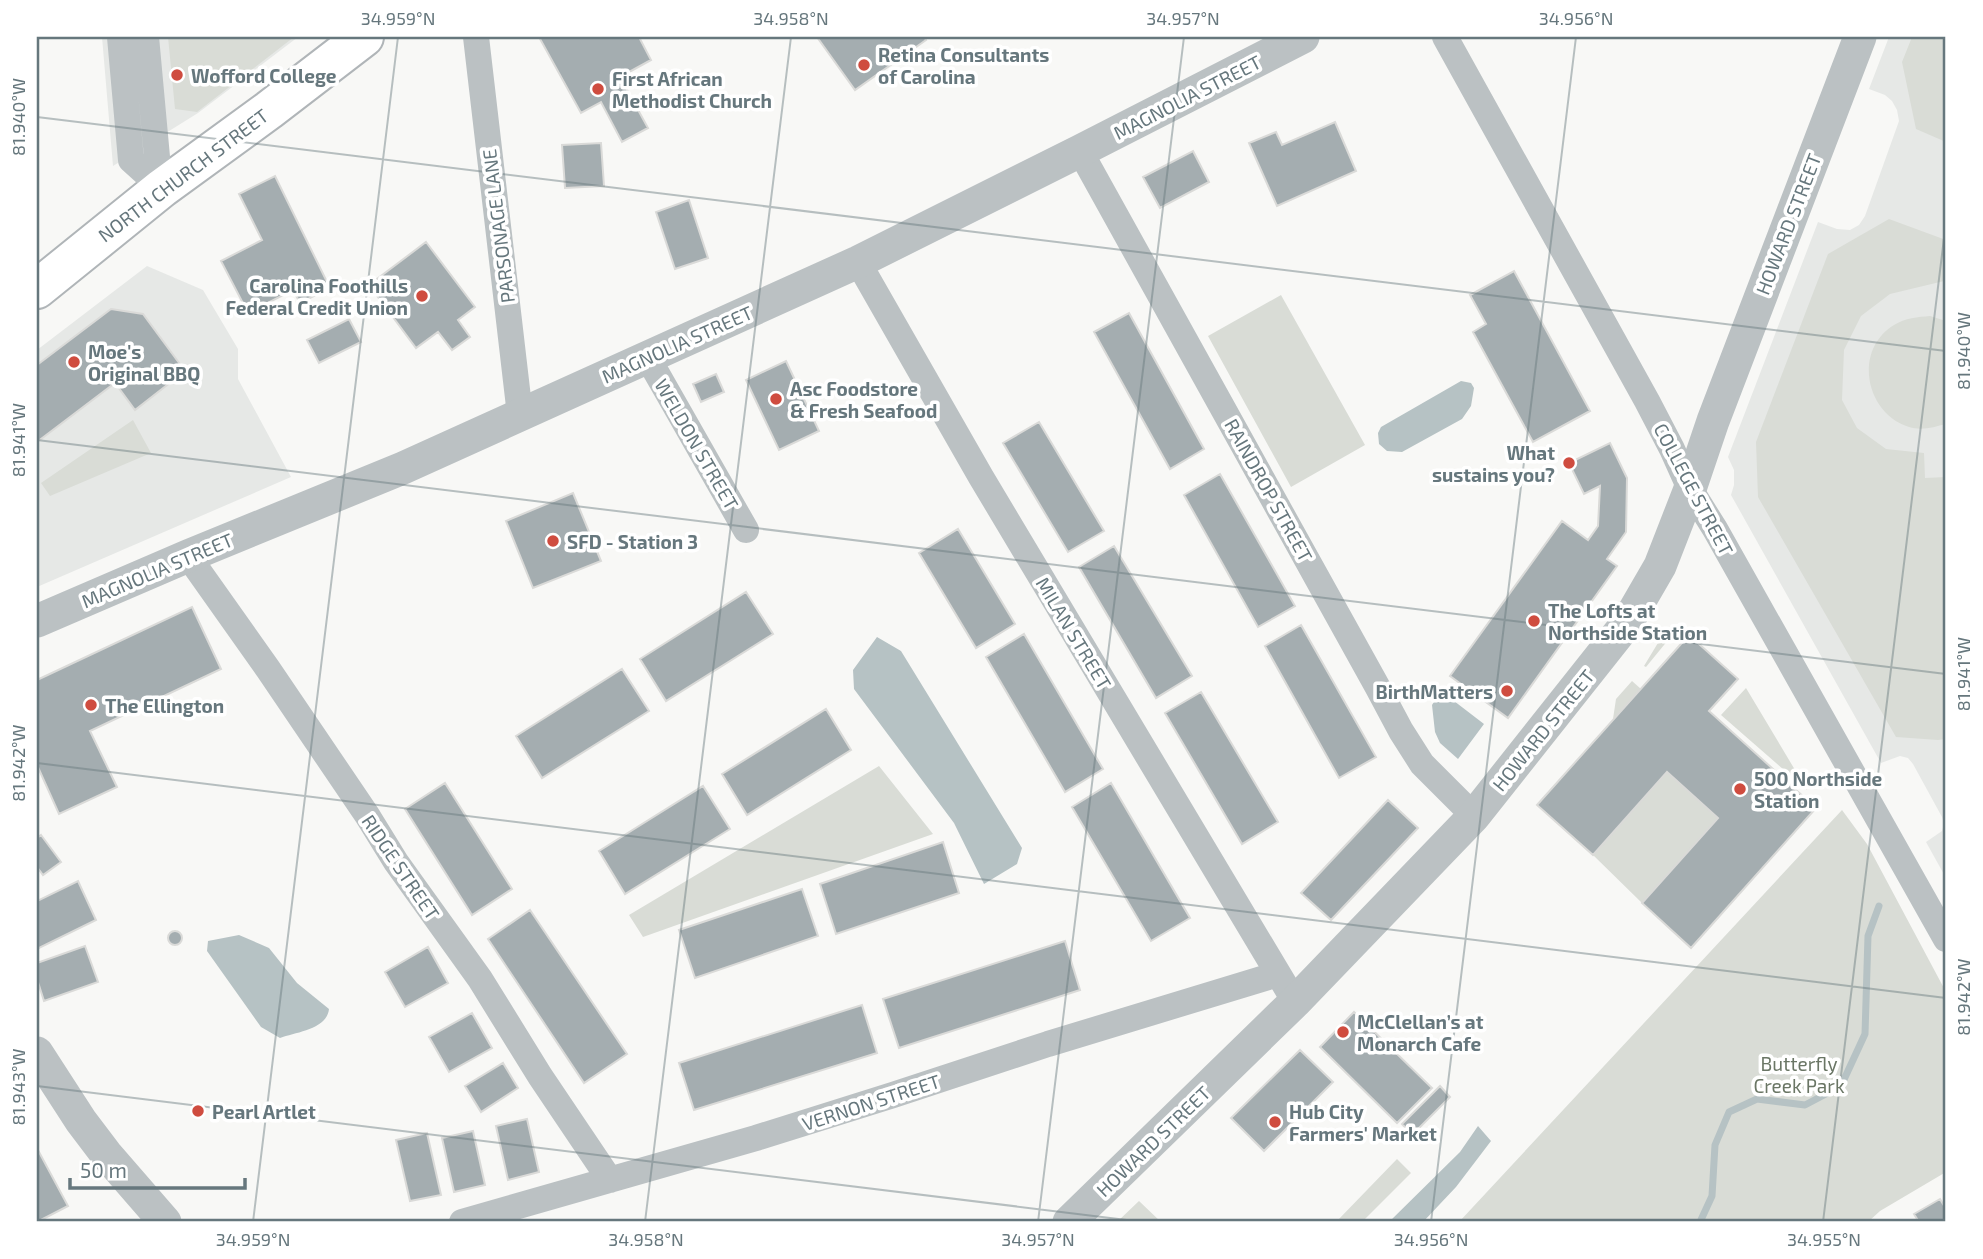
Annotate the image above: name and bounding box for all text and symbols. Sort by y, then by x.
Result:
text: 34.959°N [361,7,435,29]
text: 34.958°N [753,7,829,29]
text: 34.957°N [1146,7,1220,29]
text: 34.956°N [1539,7,1613,29]
place label: Retina Consultants of Carolina [878,43,1049,88]
street label: MAGNOLIA STREET [1109,50,1265,144]
marker: Retina Consultants of Carolina [856,57,872,73]
place label: Wofford College [191,64,337,87]
marker: Wofford College [169,67,185,83]
place label: First African Methodist Church [612,67,772,112]
text: 81.940°W [7,78,29,156]
marker: First African Methodist Church [590,81,606,97]
street label: NORTH CHURCH STREET [93,104,273,246]
street label: PARSONAGE LANE [477,148,519,304]
street label: HOWARD STREET [1751,150,1825,298]
place label: Carolina Foothills Federal Credit Union [225,274,408,319]
marker: Carolina Foothills Federal Credit Union [414,288,430,304]
street label: MAGNOLIA STREET [598,300,756,388]
text: 81.940°W [1952,312,1974,390]
place label: Moe's Original BBQ [88,340,200,386]
marker: Moe's Original BBQ [66,354,82,370]
street label: WELDON STREET [650,375,744,513]
place label: Asc Foodstore & Fresh Seafood [790,377,937,422]
marker: Asc Foodstore & Fresh Seafood [768,391,784,407]
text: 81.941°W [7,403,29,477]
street label: RAINDROP STREET [1220,415,1318,565]
street label: COLLEGE STREET [1650,419,1738,559]
place label: What sustains you? [1432,441,1555,487]
marker: What sustains you? [1561,455,1577,471]
street label: MAGNOLIA STREET [78,528,236,612]
place label: SFD - Station 3 [567,530,698,553]
marker: SFD - Station 3 [545,533,561,549]
street label: MILAN STREET [1032,573,1116,693]
place label: The Lofts at Northside Station [1548,599,1707,644]
marker: The Lofts at Northside Station [1526,613,1542,629]
text: 81.941°W [1952,637,1974,711]
street label: HOWARD STREET [1487,665,1599,795]
place label: BirthMatters [1376,680,1493,703]
marker: BirthMatters [1499,683,1515,699]
place label: The Ellington [105,694,224,717]
marker: The Ellington [83,697,99,713]
text: 81.942°W [7,724,29,802]
place label: 500 Northside Station [1754,767,1882,812]
marker: 500 Northside Station [1732,781,1748,797]
street label: RIDGE STREET [357,810,445,924]
text: 81.942°W [1952,958,1974,1036]
place label: McClellan’s at Monarch Cafe [1357,1010,1484,1055]
marker: McClellan’s at Monarch Cafe [1335,1024,1351,1040]
text: 81.943°W [7,1048,29,1126]
park label: Butterfly Creek Park [1753,1052,1845,1097]
street label: VERNON STREET [799,1069,943,1135]
street label: HOWARD STREET [1091,1081,1215,1201]
place label: Pearl Artlet [212,1100,316,1123]
place label: Hub City Farmers' Market [1289,1100,1437,1145]
marker: Pearl Artlet [190,1103,206,1119]
marker: Hub City Farmers' Market [1267,1114,1283,1130]
scale bar [70,1147,245,1191]
text: 50 m [80,1157,127,1182]
text: 34.959°N [216,1228,290,1250]
text: 34.958°N [608,1228,684,1250]
text: 34.957°N [1001,1228,1075,1250]
text: 34.956°N [1394,1228,1468,1250]
text: 34.955°N [1787,1228,1861,1250]

